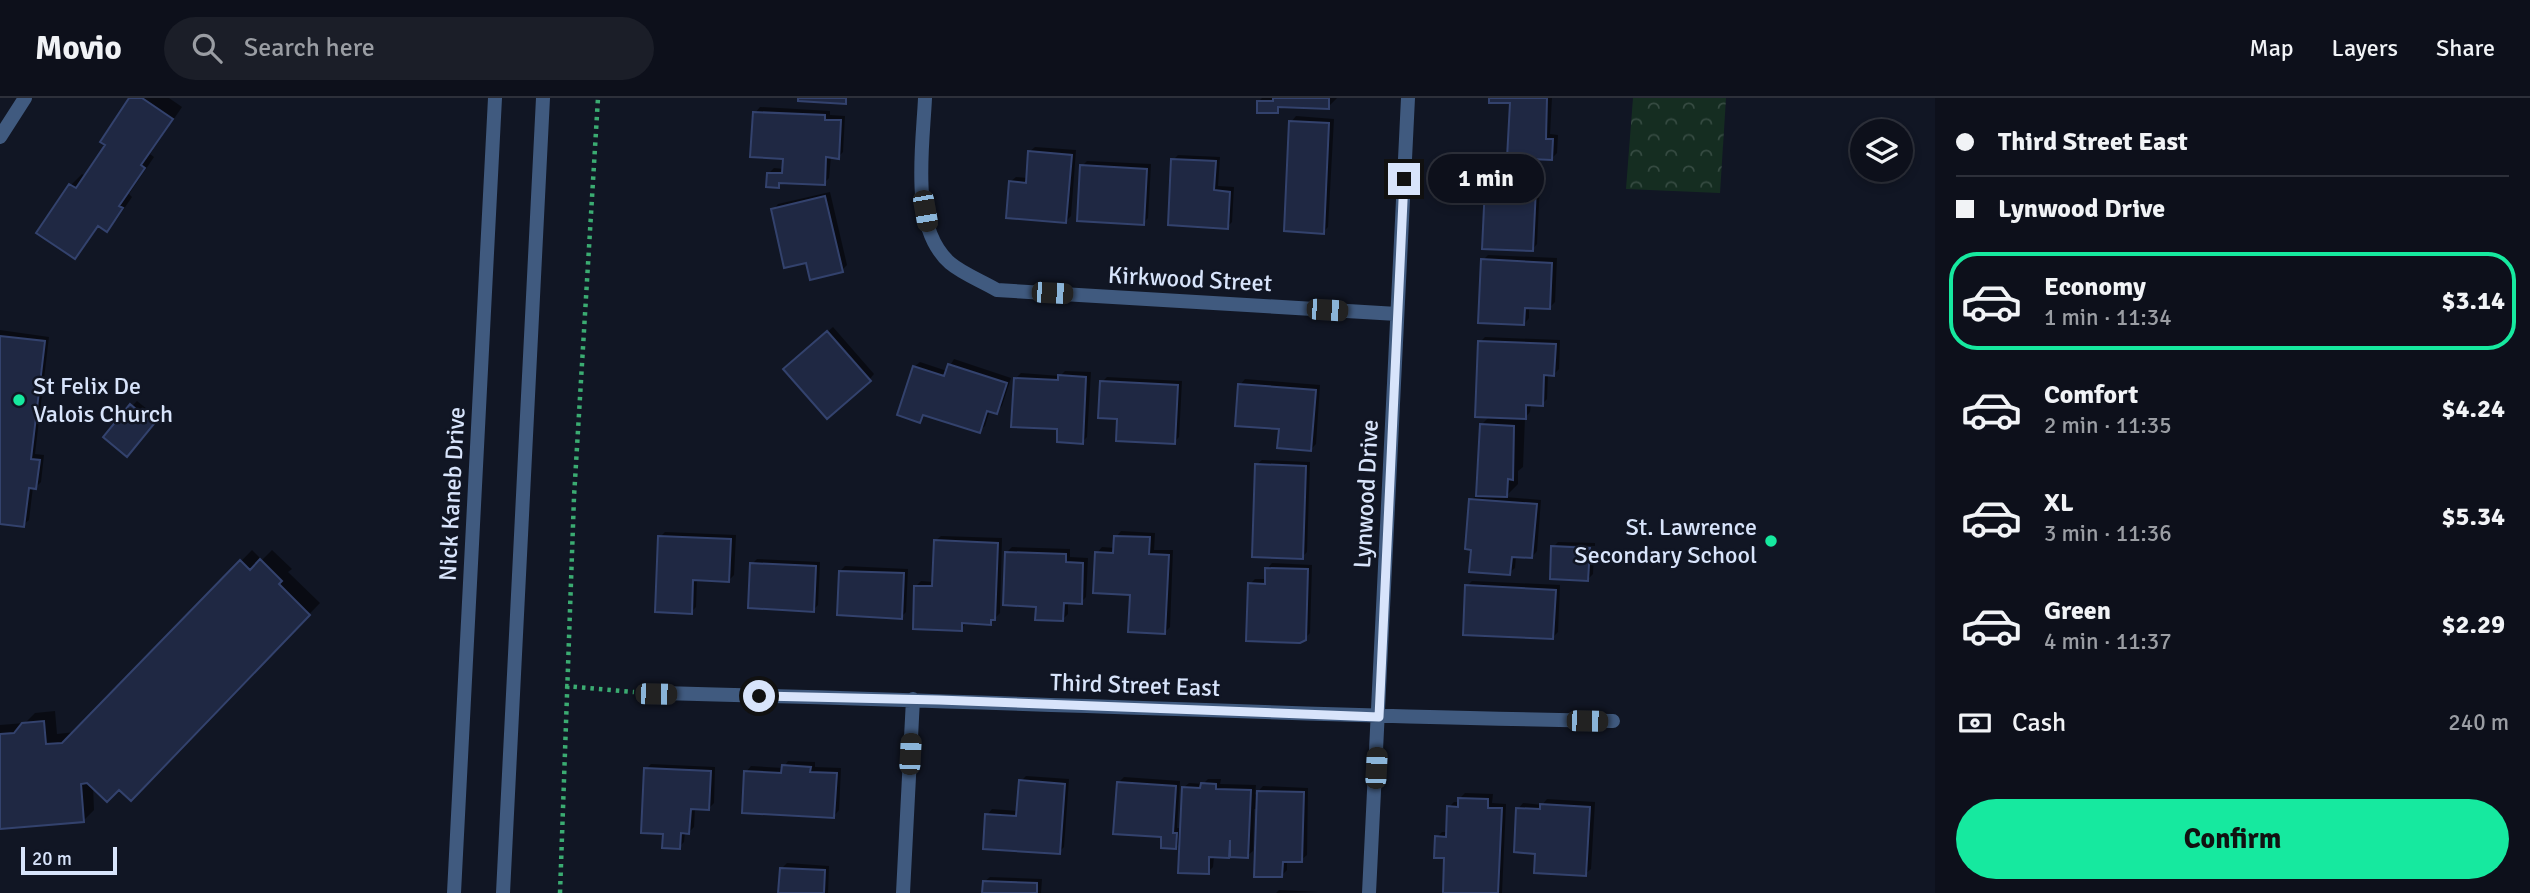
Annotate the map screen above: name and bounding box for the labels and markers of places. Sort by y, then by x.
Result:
place label: St Felix De Valois Church [33,371,173,429]
marker: St Felix De Valois Church [11,392,27,408]
place label: St. Lawrence Secondary School [1574,512,1757,570]
marker: St. Lawrence Secondary School [1763,533,1779,549]

